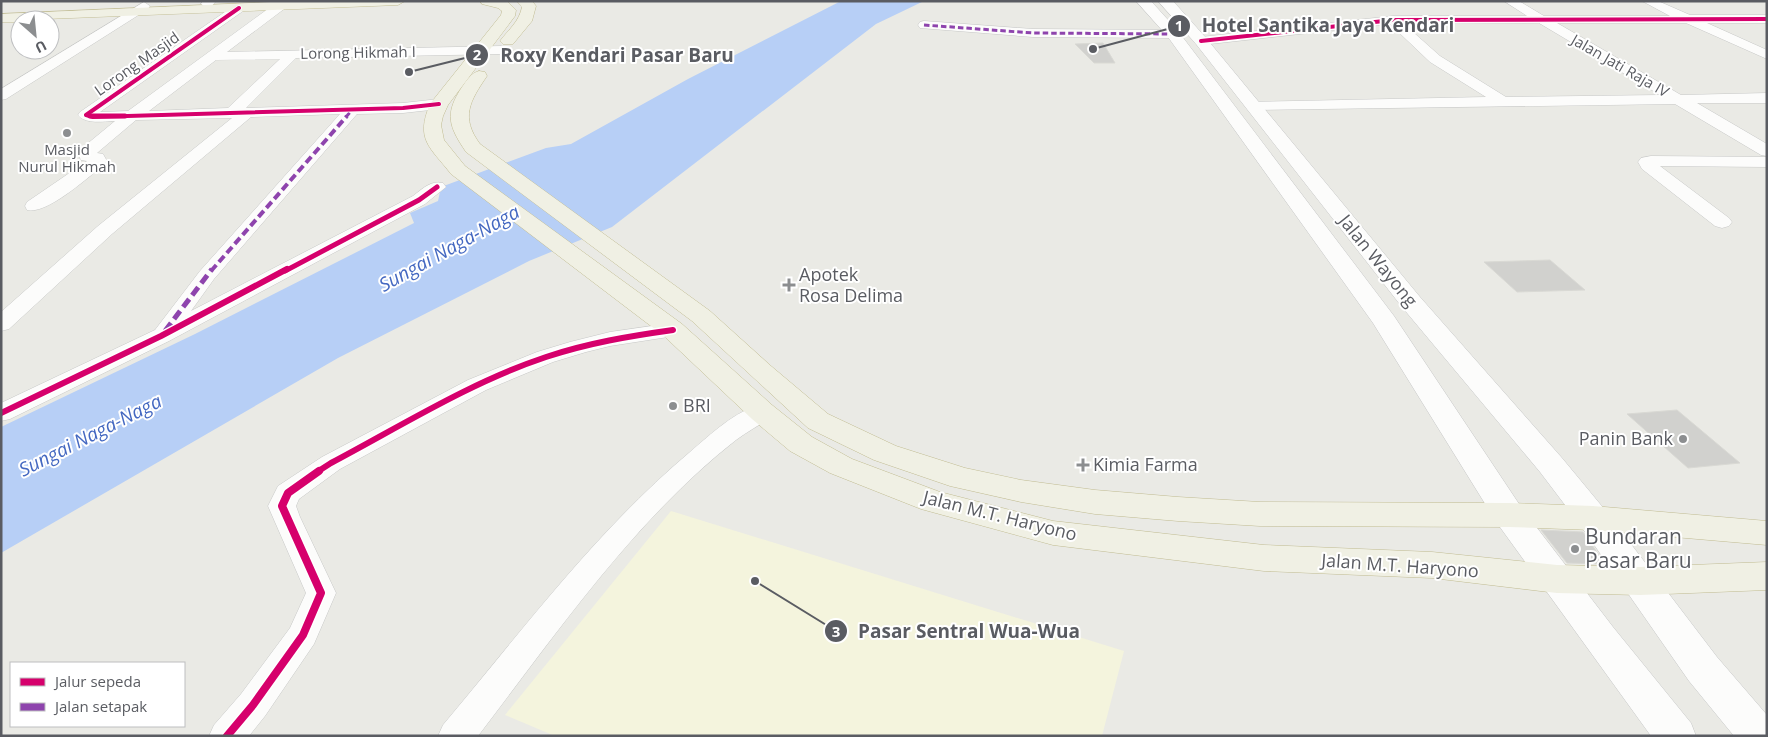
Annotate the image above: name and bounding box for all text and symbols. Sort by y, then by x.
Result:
callout: Hotel Santika Jaya Kendari [1167,9,1464,43]
north arrow [10,10,60,60]
text: Hotel Santika Jaya Kendari [1202,12,1454,38]
text: 1 [1175,15,1183,35]
street label: Lorong Masjid [90,27,183,100]
street label: Jalan Jati Raja IV [1566,28,1673,101]
text: U [32,36,50,58]
callout: Roxy Kendari Pasar Baru [465,38,743,72]
street label: Lorong Hikmah I [300,41,416,63]
text: Roxy Kendari Pasar Baru [500,42,734,68]
text: 2 [473,44,482,64]
marker: Masjid Nurul Hikmah [61,127,73,139]
place label: Masjid Nurul Hikmah [18,139,116,176]
water label: Sungai Naga-Naga [374,198,524,297]
street label: Jalan Wayong [1333,208,1424,312]
place label: Apotek Rosa Delima [799,262,903,307]
marker: Apotek Rosa Delima [783,279,795,291]
water label: Sungai Naga-Naga [14,388,166,482]
place label: BRI [683,393,711,417]
marker: BRI [667,400,679,412]
place label: Panin Bank [1579,426,1674,450]
marker: Panin Bank [1677,433,1689,445]
place label: Kimia Farma [1093,452,1198,476]
marker: Kimia Farma [1077,459,1089,471]
street label: Jalan M.T. Haryono [919,484,1080,546]
place label: Bundaran Pasar Baru [1585,522,1692,574]
marker: Bundaran Pasar Baru [1569,543,1581,555]
street label: Jalan M.T. Haryono [1319,547,1480,582]
callout: Pasar Sentral Wua-Wua [823,614,1090,648]
text: Pasar Sentral Wua-Wua [858,618,1080,644]
text: 3 [832,621,840,641]
legend [10,662,185,727]
text: Jalur sepeda [53,671,141,691]
text: Jalan setapak [53,696,147,716]

